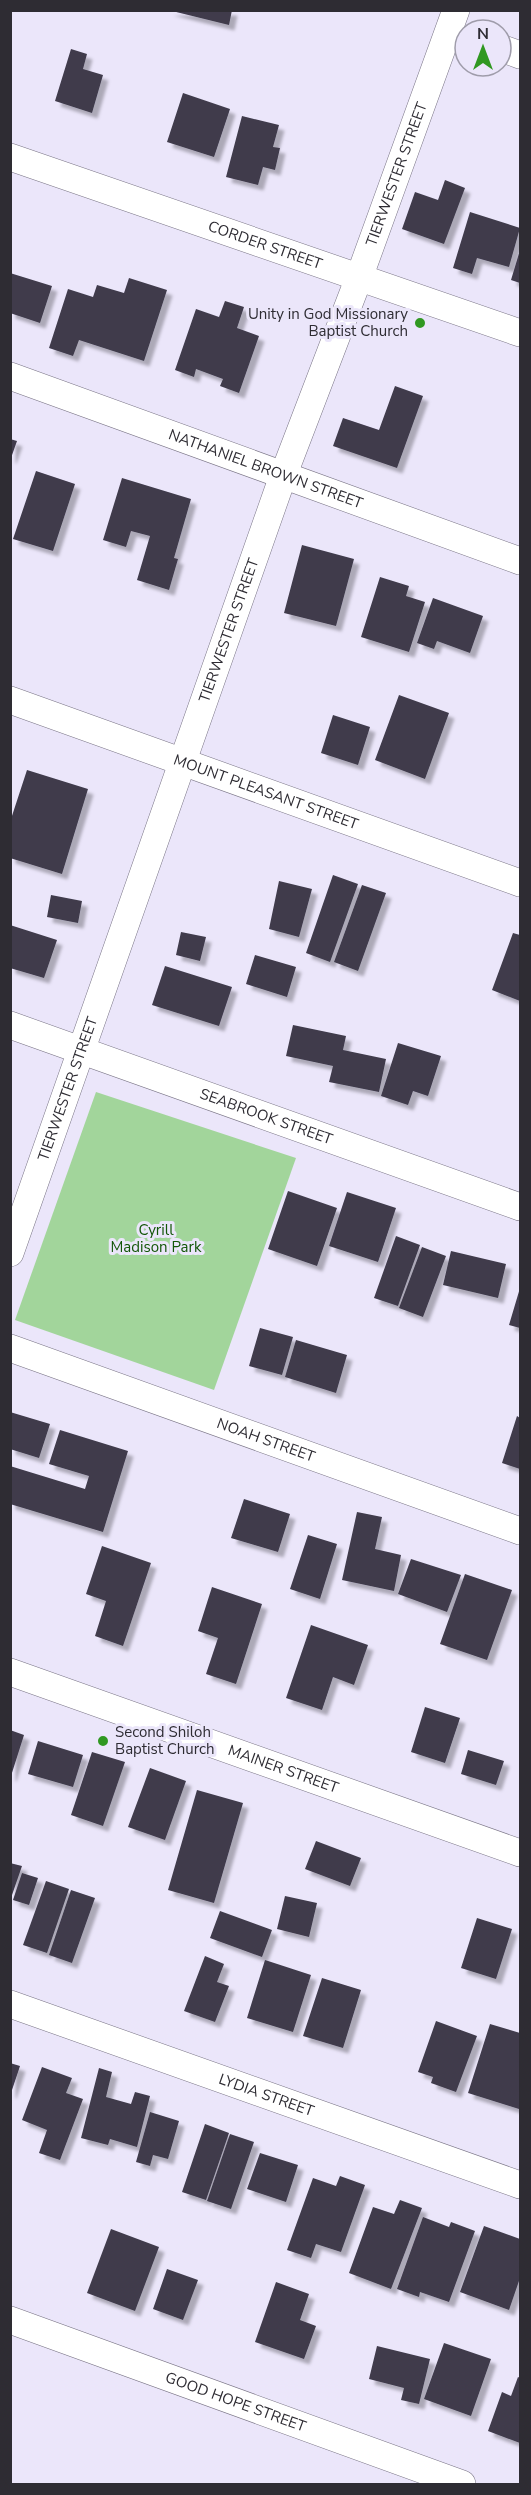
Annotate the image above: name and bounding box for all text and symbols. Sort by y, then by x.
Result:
north arrow [453,18,513,78]
text: N [477,23,489,45]
street label: TIERWESTER STREET [361,99,432,249]
street label: CORDER STREET [205,216,325,274]
place label: Unity in God Missionary Baptist Church [248,304,408,341]
marker: Unity in God Missionary Baptist Church [413,316,427,330]
street label: NATHANIEL BROWN STREET [166,424,366,513]
street label: TIERWESTER STREET [194,555,263,705]
street label: MOUNT PLEASANT STREET [171,750,361,834]
street label: TIERWESTER STREET [33,1014,102,1164]
street label: SEABROOK STREET [197,1084,335,1149]
park label: Cyrill Madison Park [111,1220,202,1257]
street label: NOAH STREET [214,1413,318,1467]
place label: Second Shiloh Baptist Church [115,1722,215,1759]
marker: Second Shiloh Baptist Church [96,1734,110,1748]
street label: MAINER STREET [225,1740,341,1798]
street label: LYDIA STREET [216,2069,317,2121]
street label: GOOD HOPE STREET [162,2367,309,2437]

